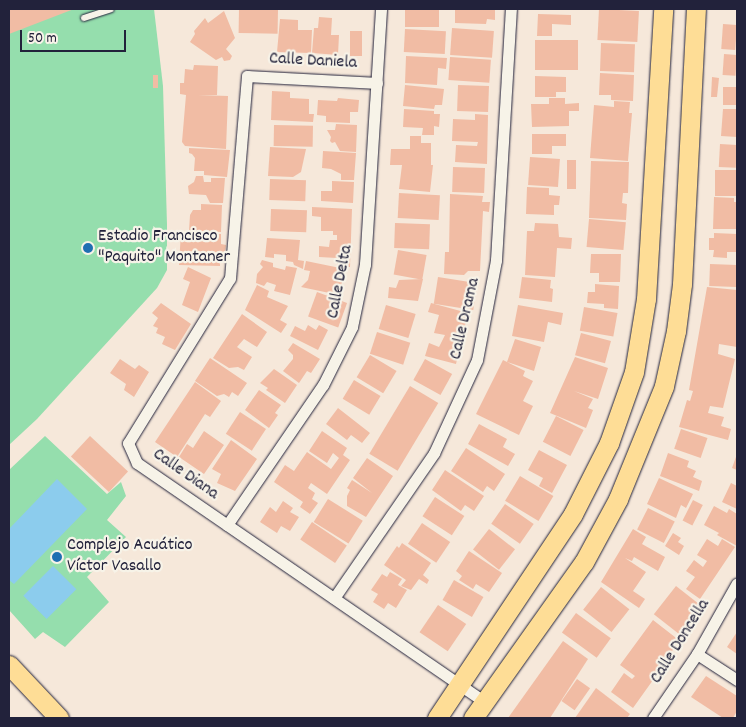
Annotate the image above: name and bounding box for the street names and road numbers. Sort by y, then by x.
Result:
street label: Calle Daniela [269,49,357,75]
street label: Calle Delta [323,243,359,321]
street label: Calle Drama [446,276,486,362]
street label: Calle Diana [148,444,222,506]
street label: Calle Doncella [646,596,716,688]

